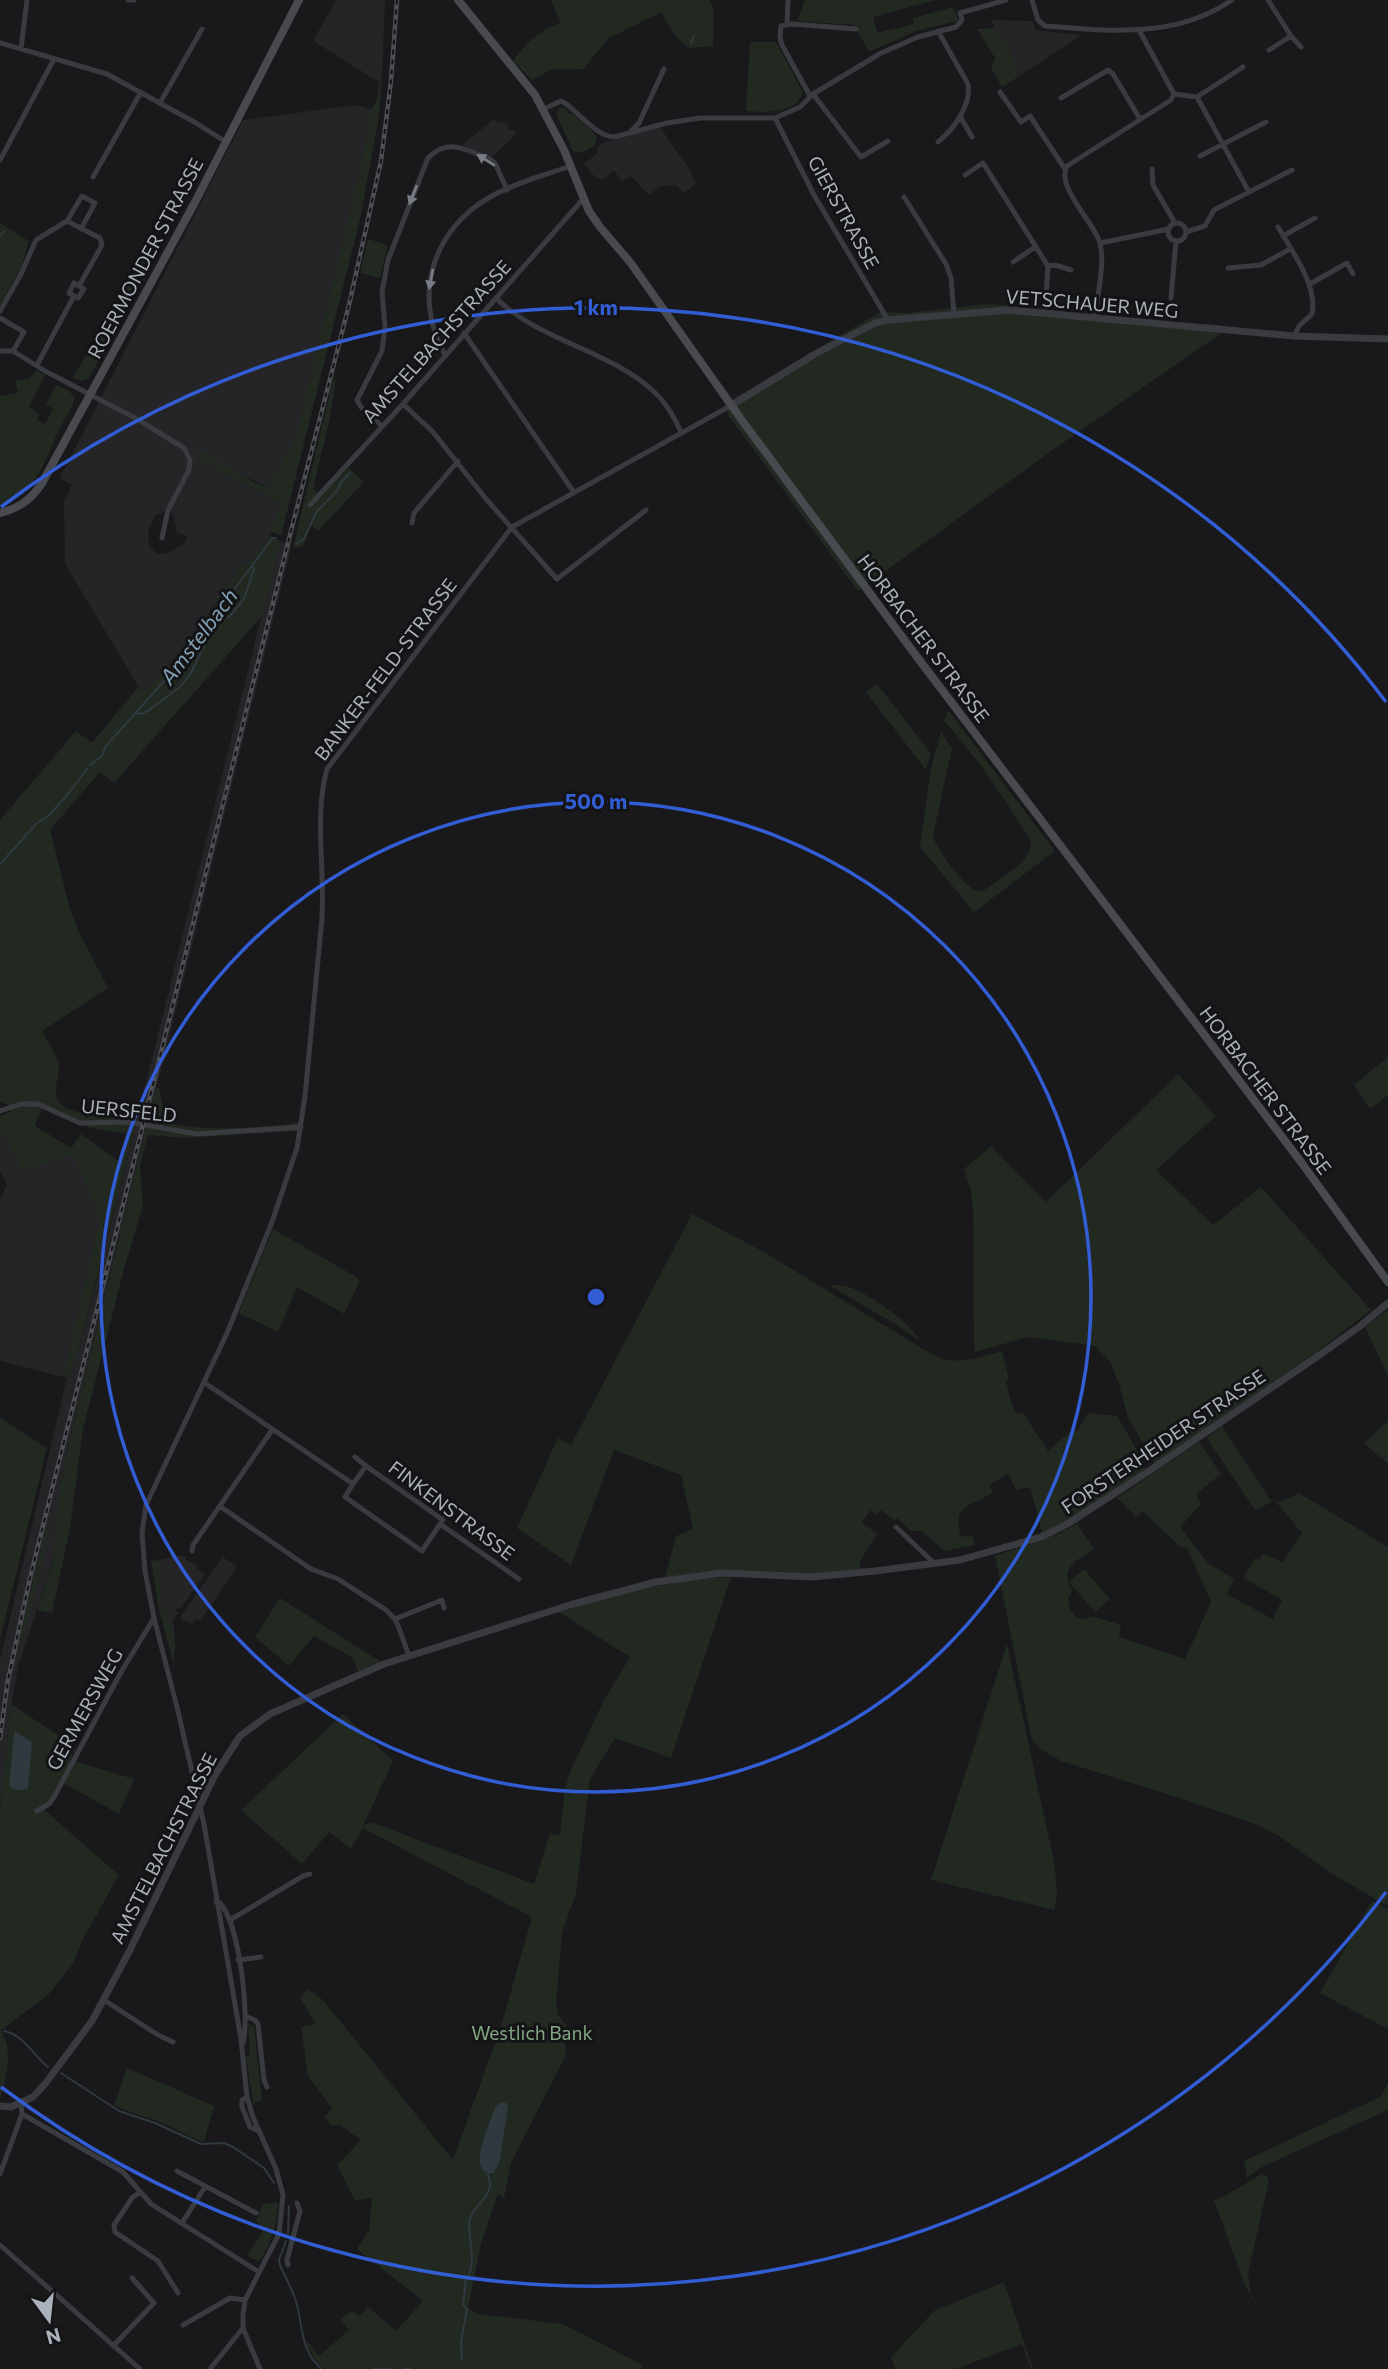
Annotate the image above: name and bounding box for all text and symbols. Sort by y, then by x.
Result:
street label: GIERSTRASSE [803,151,885,273]
street label: ROERMONDER STRASSE [82,154,208,362]
one-way arrow [476,154,496,167]
one-way arrow [407,185,418,206]
street label: AMSTELBACHSTRASSE [357,255,515,427]
one-way arrow [426,268,437,290]
street label: VETSCHAUER WEG [1005,284,1179,322]
text: 1 km [574,294,618,319]
street label: HORBACHER STRASSE [853,549,995,727]
street label: BANKER-FELD-STRASSE [309,573,461,765]
water label: Amstelbach [153,583,242,689]
text: 500 m [565,788,627,813]
street label: HORBACHER STRASSE [1195,1001,1337,1179]
street label: UERSFELD [80,1094,178,1126]
centre of rings [584,1285,608,1309]
street label: FORSTERHEIDER STRASSE [1057,1364,1269,1518]
street label: FINKENSTRASSE [385,1455,519,1565]
street label: GERMERSWEG [41,1644,127,1774]
street label: AMSTELBACHSTRASSE [105,1749,221,1947]
park label: Westlich Bank [471,2021,593,2044]
north arrow [14,2285,84,2355]
text: N [44,2324,63,2350]

